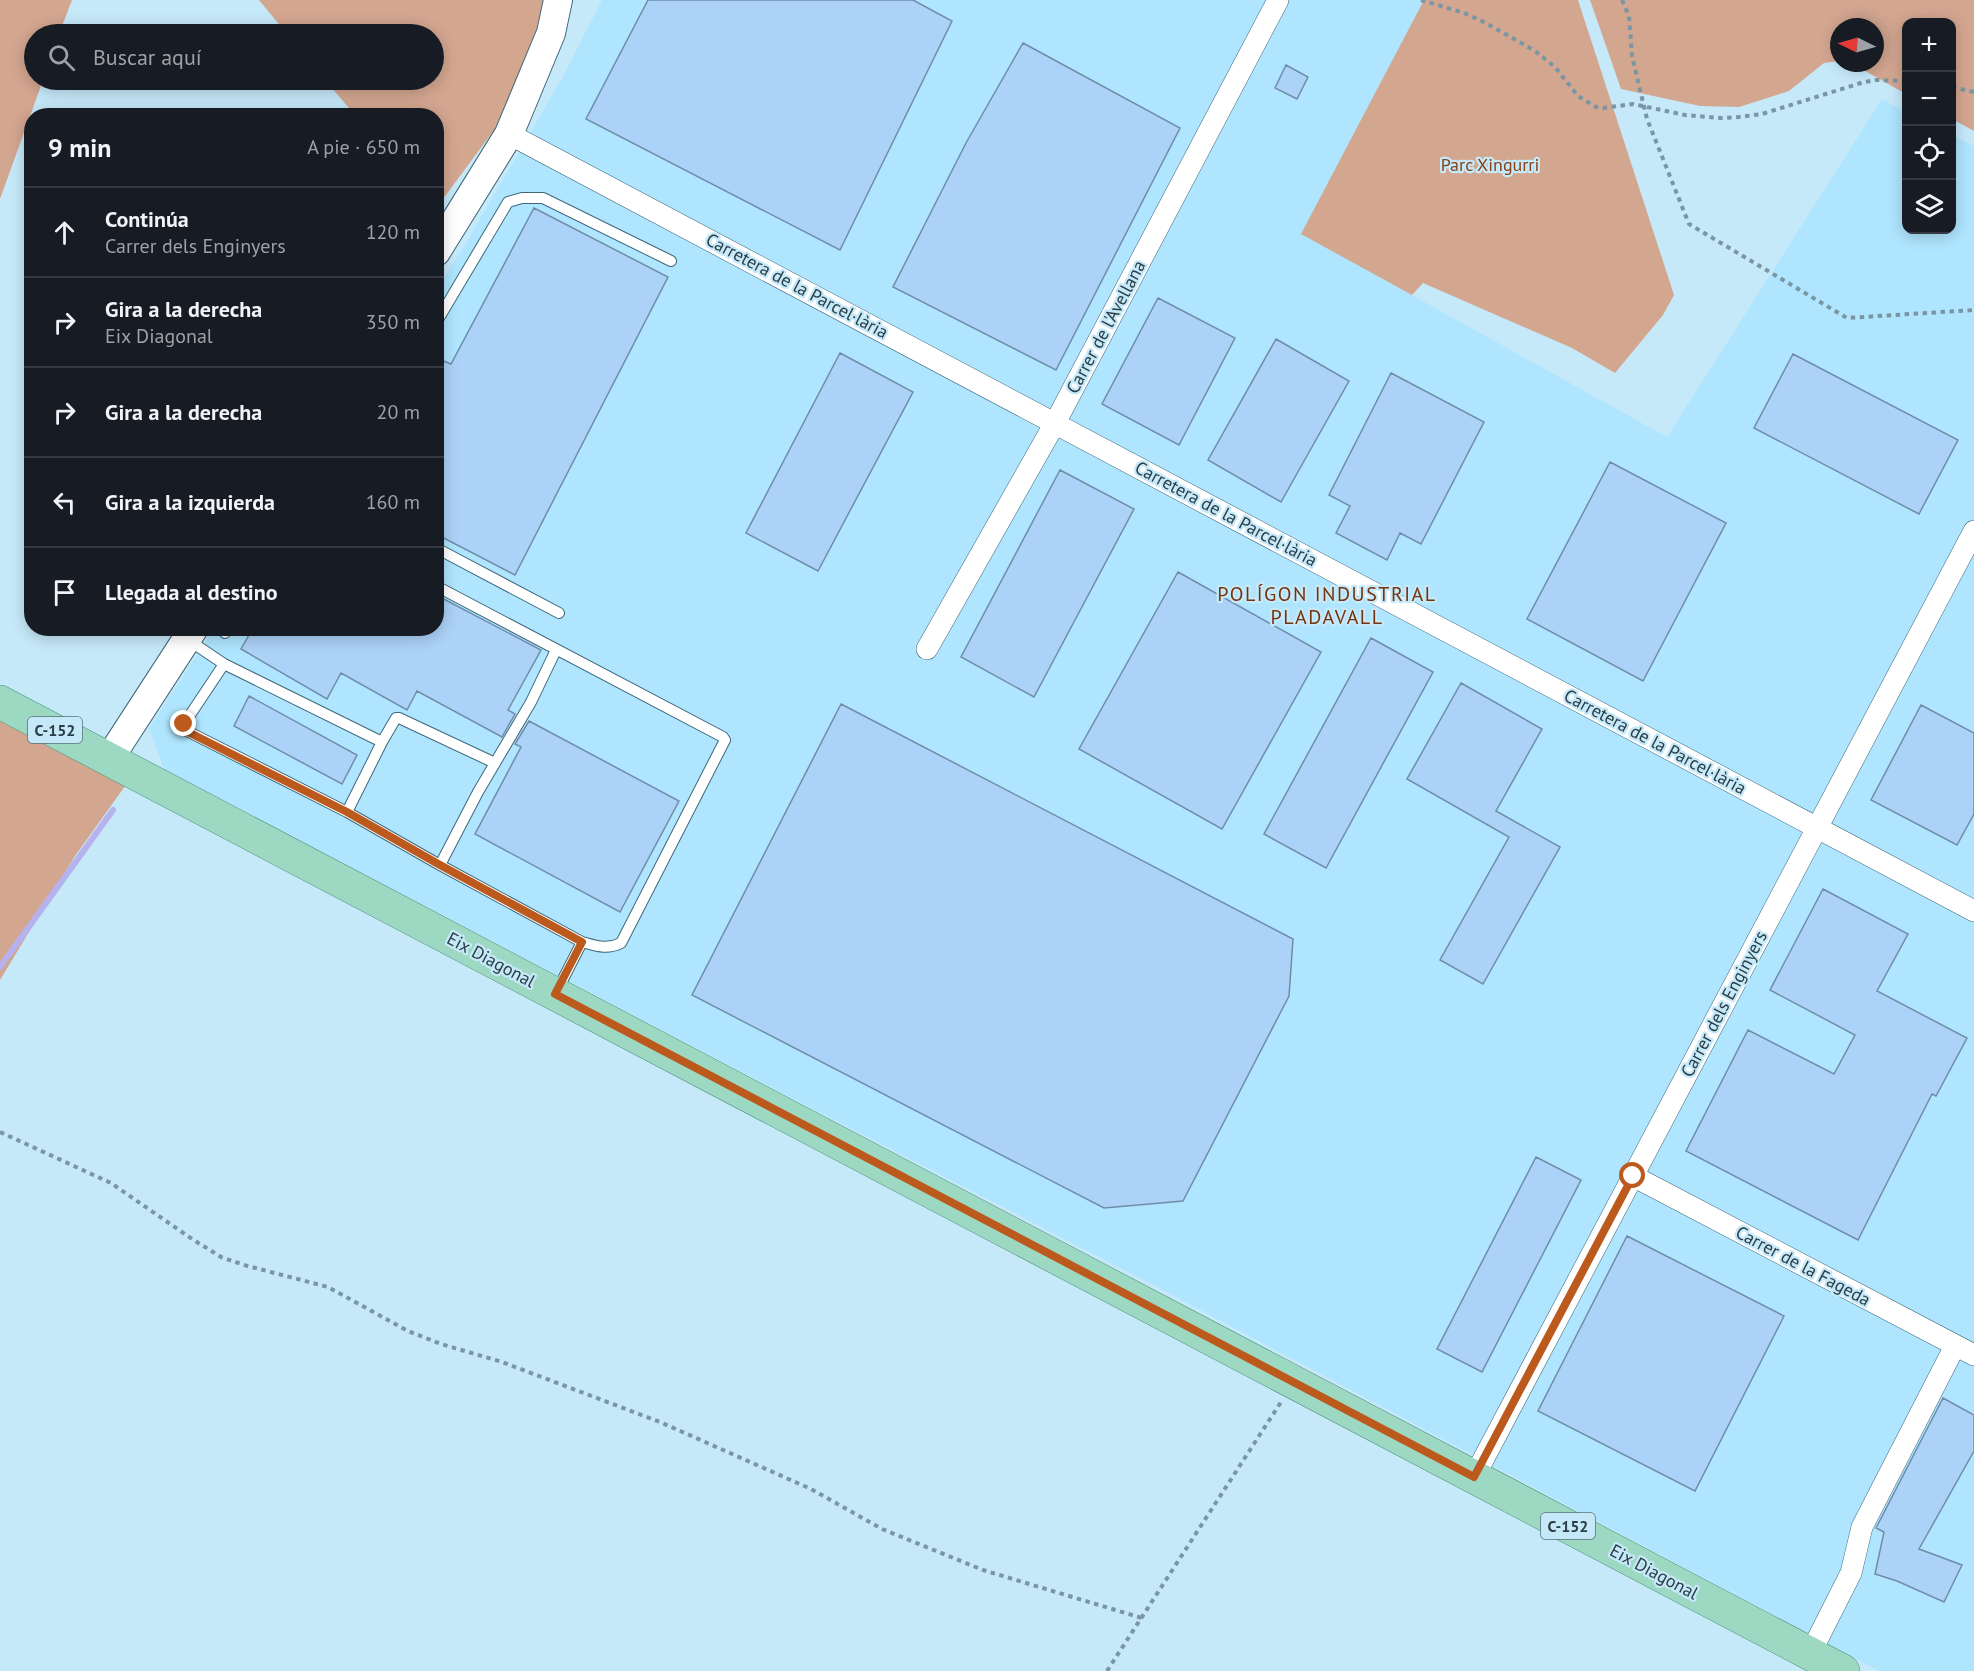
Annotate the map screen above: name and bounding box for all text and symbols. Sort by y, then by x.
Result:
north arrow [1830,18,1884,72]
map controls [1902,18,1956,234]
button: + [1902,18,1956,72]
search box [24,24,444,90]
icon: search [45,41,78,74]
text: Buscar aquí [93,43,202,71]
button: − [1902,72,1956,126]
button: locate [1902,126,1956,180]
text: 9 min [48,131,111,164]
text: A pie · 650 m [307,134,420,160]
park label: Parc Xingurri [1441,153,1539,176]
button: layers [1902,180,1956,234]
text: Continúa [105,205,189,233]
icon: ahead [48,216,81,249]
text: 120 m [366,219,420,245]
street label: Carretera de la Parcel·lària [702,228,892,343]
text: Carrer dels Enginyers [105,233,286,259]
street label: Carrer de l'Avellana [1061,256,1150,397]
text: Gira a la derecha [105,295,262,323]
icon: right [48,306,81,339]
text: 350 m [366,309,420,335]
text: Eix Diagonal [105,323,213,349]
icon: right [48,396,81,429]
text: Gira a la derecha [105,398,262,426]
text: 20 m [377,399,420,425]
street label: Carretera de la Parcel·lària [1131,456,1321,571]
icon: left [48,486,81,519]
text: Gira a la izquierda [105,488,275,516]
text: 160 m [366,489,420,515]
icon: arrive [48,576,81,609]
text: Llegada al destino [105,578,278,606]
district label: POLÍGON INDUSTRIAL PLADAVALL [1217,581,1437,630]
street label: Carretera de la Parcel·lària [1560,684,1750,799]
route end [170,710,196,736]
road number: C-152 [28,717,82,743]
street label: Eix Diagonal [443,927,540,993]
street label: Carrer dels Enginyers [1675,927,1772,1081]
route start [1619,1162,1645,1188]
street label: Carrer de la Fageda [1732,1220,1875,1311]
road number: C-152 [1541,1513,1595,1539]
street label: Eix Diagonal [1606,1539,1703,1605]

